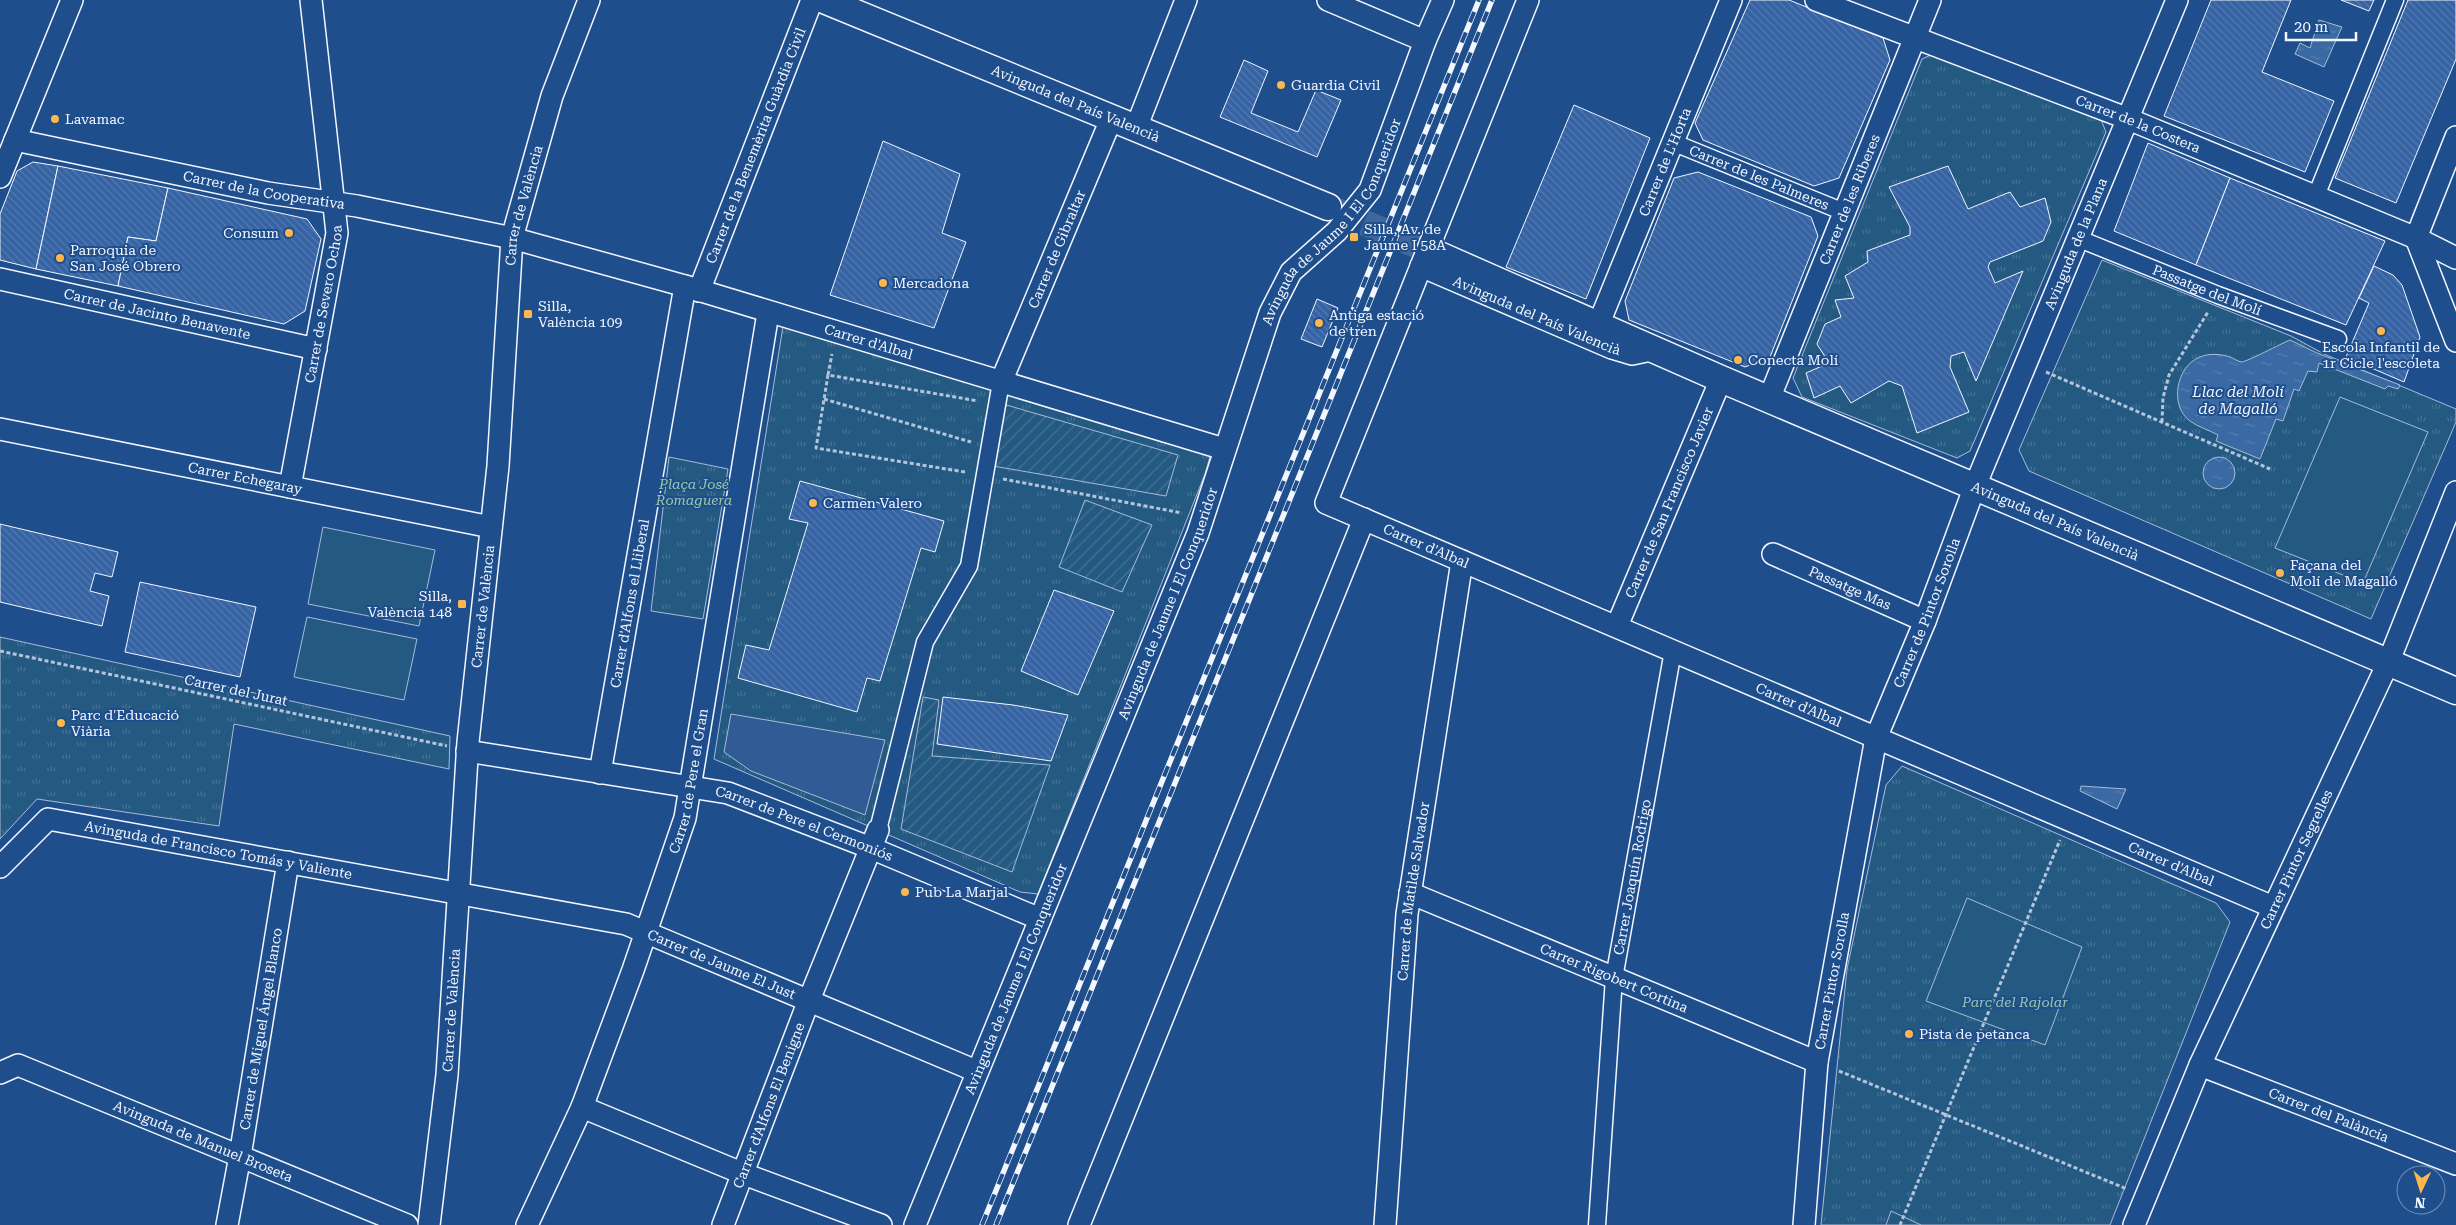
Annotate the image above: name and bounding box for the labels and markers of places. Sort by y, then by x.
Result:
place label: Guardia Civil [1291,77,1381,93]
marker: Guardia Civil [1275,79,1287,91]
place label: Lavamac [65,111,125,127]
marker: Lavamac [49,113,61,125]
place label: Silla, Av. de Jaume I 58A [1364,221,1446,253]
place label: Consum [223,225,279,241]
marker: Consum [283,227,295,239]
marker: Silla, Av. de Jaume I 58A [1348,231,1360,243]
place label: Parroquia de San José Obrero [70,242,181,274]
marker: Parroquia de San José Obrero [54,252,66,264]
place label: Mercadona [893,275,969,291]
marker: Mercadona [877,277,889,289]
place label: Silla, València 109 [538,298,623,330]
place label: Antiga estació de tren [1329,307,1424,339]
marker: Silla, València 109 [522,308,534,320]
marker: Antiga estació de tren [1313,317,1325,329]
marker: Escola Infantil de 1r Cicle l'escoleta [2375,325,2387,337]
place label: Escola Infantil de 1r Cicle l'escoleta [2322,339,2440,371]
place label: Conecta Molí [1748,352,1839,368]
marker: Conecta Molí [1732,354,1744,366]
place label: Carmen Valero [823,495,922,511]
marker: Carmen Valero [807,497,819,509]
place label: Façana del Molí de Magalló [2290,557,2398,589]
marker: Façana del Molí de Magalló [2274,567,2286,579]
place label: Silla, València 148 [368,588,452,620]
marker: Silla, València 148 [456,598,468,610]
place label: Parc d'Educació Viària [71,707,179,739]
marker: Parc d'Educació Viària [55,717,67,729]
place label: Pub La Marjal [915,884,1009,900]
marker: Pub La Marjal [899,886,911,898]
place label: Pista de petanca [1919,1026,2030,1042]
marker: Pista de petanca [1903,1028,1915,1040]

